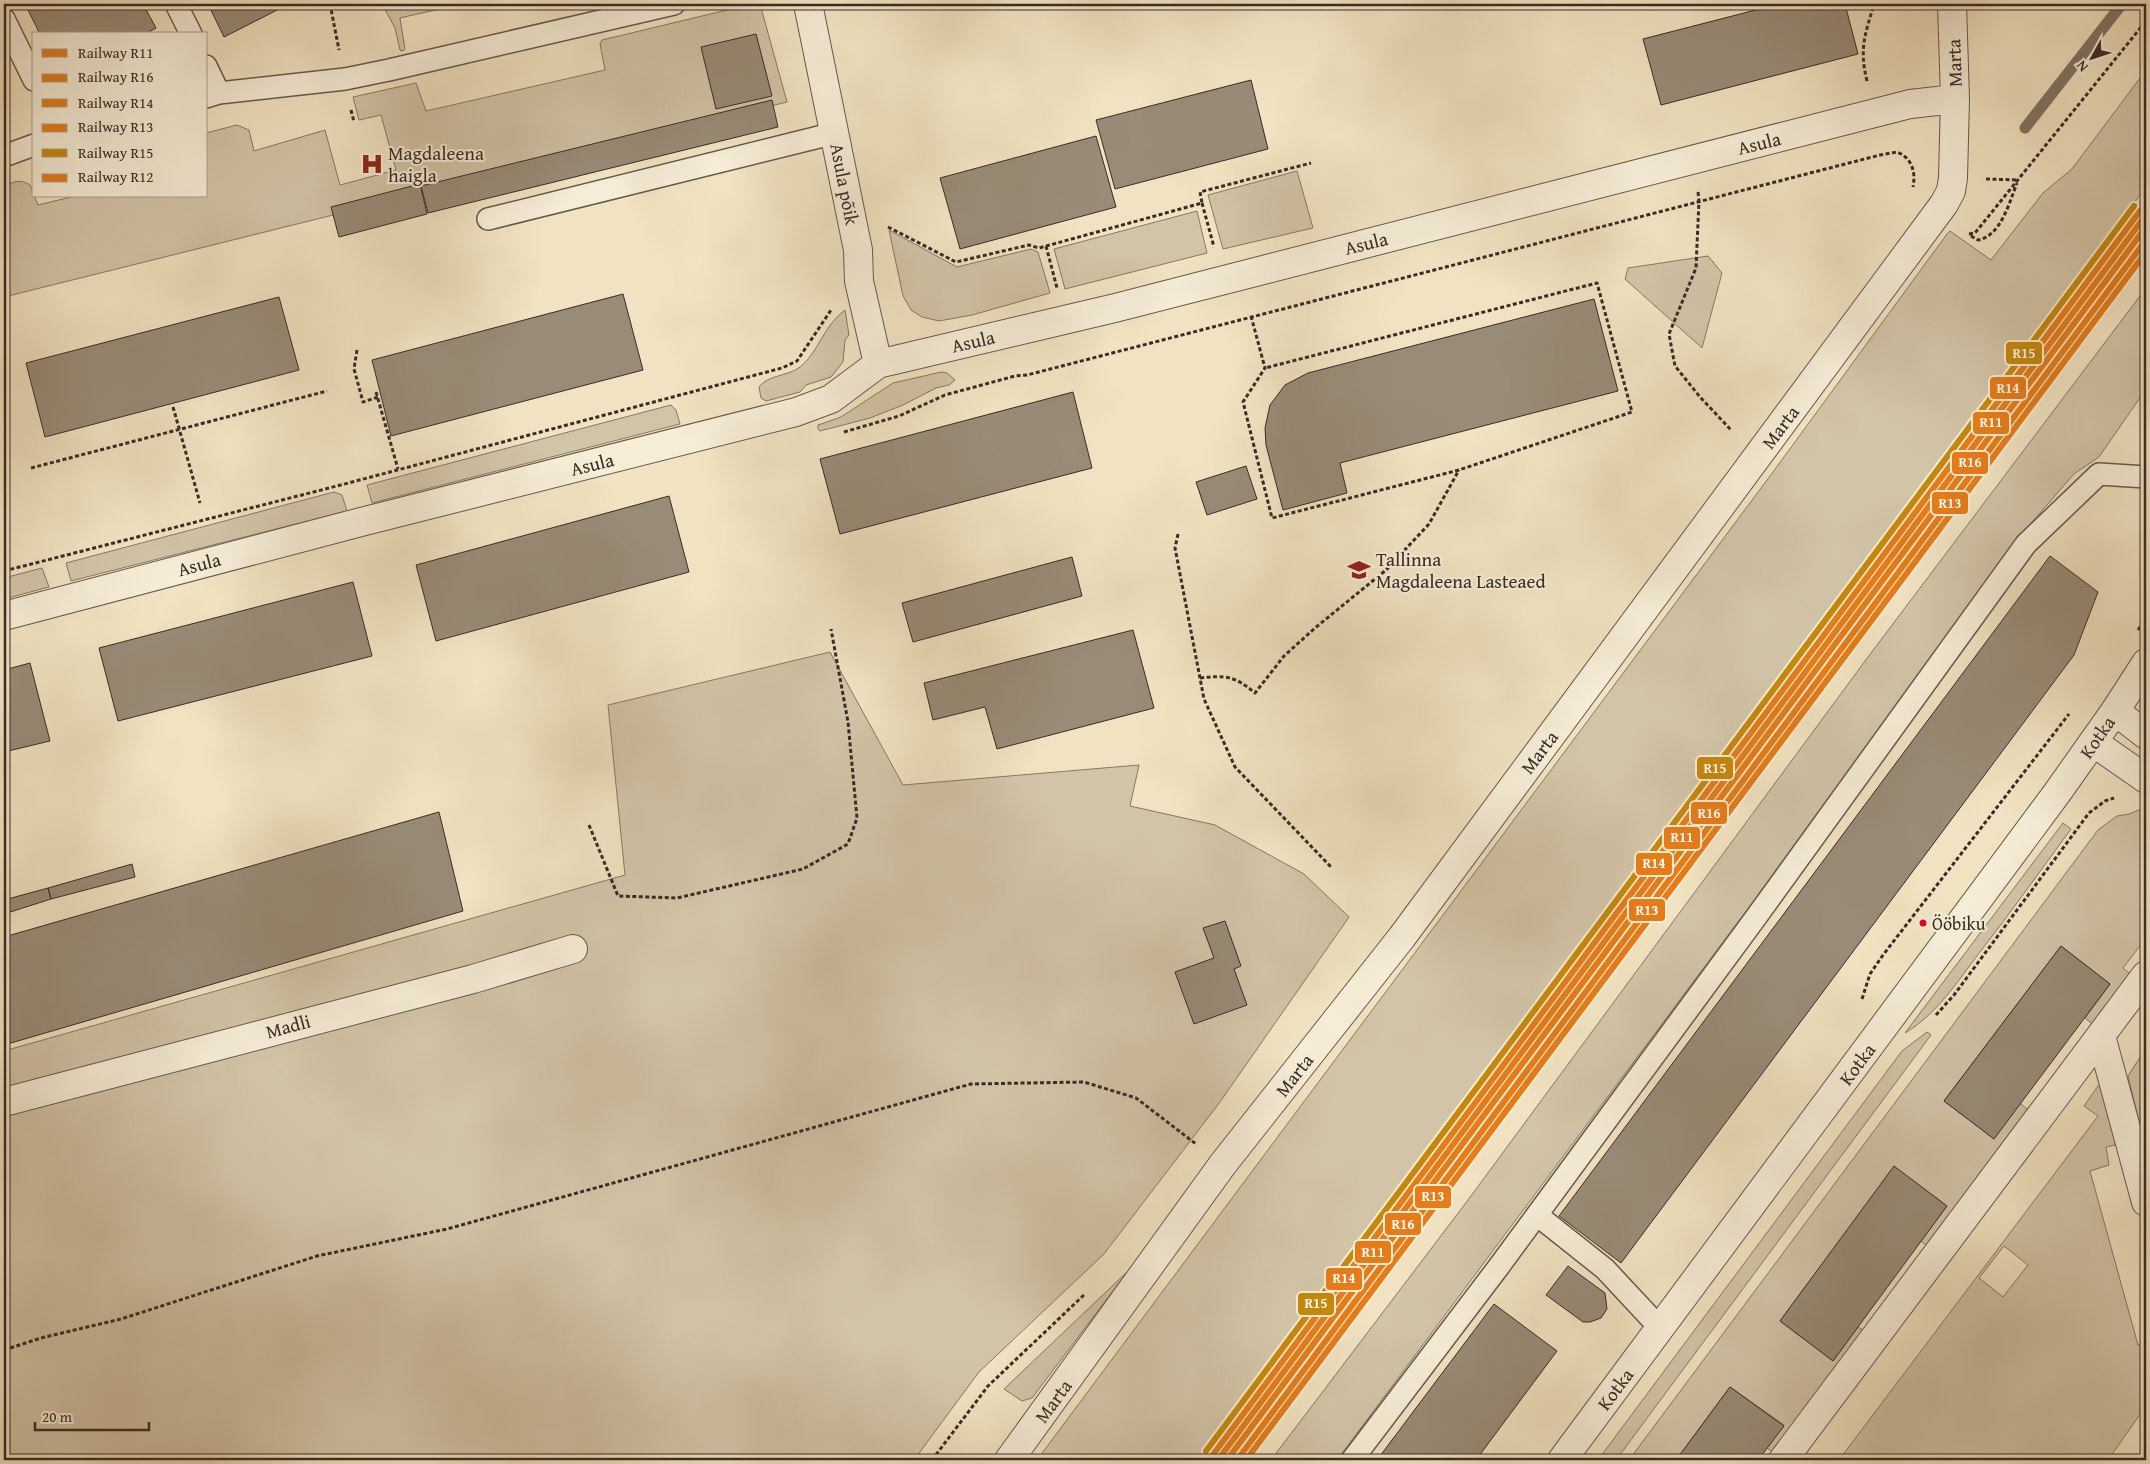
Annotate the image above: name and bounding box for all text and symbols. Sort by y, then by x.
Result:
legend [32,32,208,198]
north arrow [2068,32,2118,82]
street label: Marta [1939,38,1969,88]
text: Railway R11 [78,42,154,63]
text: N [2071,56,2093,76]
text: Railway R16 [78,66,154,87]
text: Railway R14 [78,92,154,113]
text: Railway R13 [78,116,154,137]
street label: Asula [1734,124,1784,162]
place label: Magdaleena haigla [388,139,484,189]
street label: Asula põik [823,141,867,228]
text: Railway R15 [78,142,154,163]
hospital icon: Magdaleena haigla [359,151,385,177]
text: Railway R12 [78,166,154,187]
street label: Asula [1341,224,1391,262]
street label: Asula [949,322,997,360]
line badge: R15 [2005,341,2043,365]
text: R15 [2012,343,2036,363]
line badge: R14 [1989,376,2027,400]
text: R14 [1996,378,2020,398]
street label: Marta [1754,399,1806,455]
line badge: R11 [1972,411,2010,435]
text: R11 [1979,412,2003,432]
street label: Asula [567,445,617,483]
line badge: R16 [1951,451,1989,475]
text: R16 [1958,452,1982,472]
line badge: R13 [1931,491,1969,515]
text: R13 [1938,493,1962,513]
street label: Asula [174,545,224,583]
place label: Tallinna Magdaleena Lasteaed [1376,545,1546,595]
school or university icon: Tallinna Magdaleena Lasteaed [1346,557,1372,583]
street label: Kotka [2072,710,2122,764]
street label: Marta [1513,724,1565,780]
line badge: R15 [1696,756,1734,780]
text: R15 [1703,758,1727,778]
line badge: R16 [1690,801,1728,825]
text: R16 [1697,803,1721,823]
line badge: R11 [1663,826,1701,850]
text: R11 [1670,827,1694,847]
line badge: R14 [1635,852,1673,876]
text: R14 [1642,853,1666,873]
line badge: R13 [1628,898,1666,922]
text: R13 [1635,900,1659,920]
place label: Ööbiku [1932,910,1986,937]
marker: Ööbiku [1918,918,1928,928]
street label: Madli [262,1007,314,1045]
street label: Kotka [1832,1037,1882,1091]
street label: Marta [1268,1047,1320,1103]
line badge: R13 [1414,1185,1452,1209]
text: R13 [1421,1186,1445,1206]
line badge: R16 [1384,1212,1422,1236]
text: R16 [1391,1214,1415,1234]
line badge: R11 [1354,1240,1392,1264]
text: R11 [1361,1242,1385,1262]
line badge: R14 [1325,1267,1363,1291]
text: R14 [1332,1268,1356,1288]
line badge: R15 [1297,1292,1335,1316]
text: R15 [1304,1293,1328,1313]
street label: Kotka [1590,1362,1640,1416]
street label: Marta [1028,1373,1078,1429]
scale bar [35,1399,149,1431]
text: 20 m [42,1406,73,1427]

